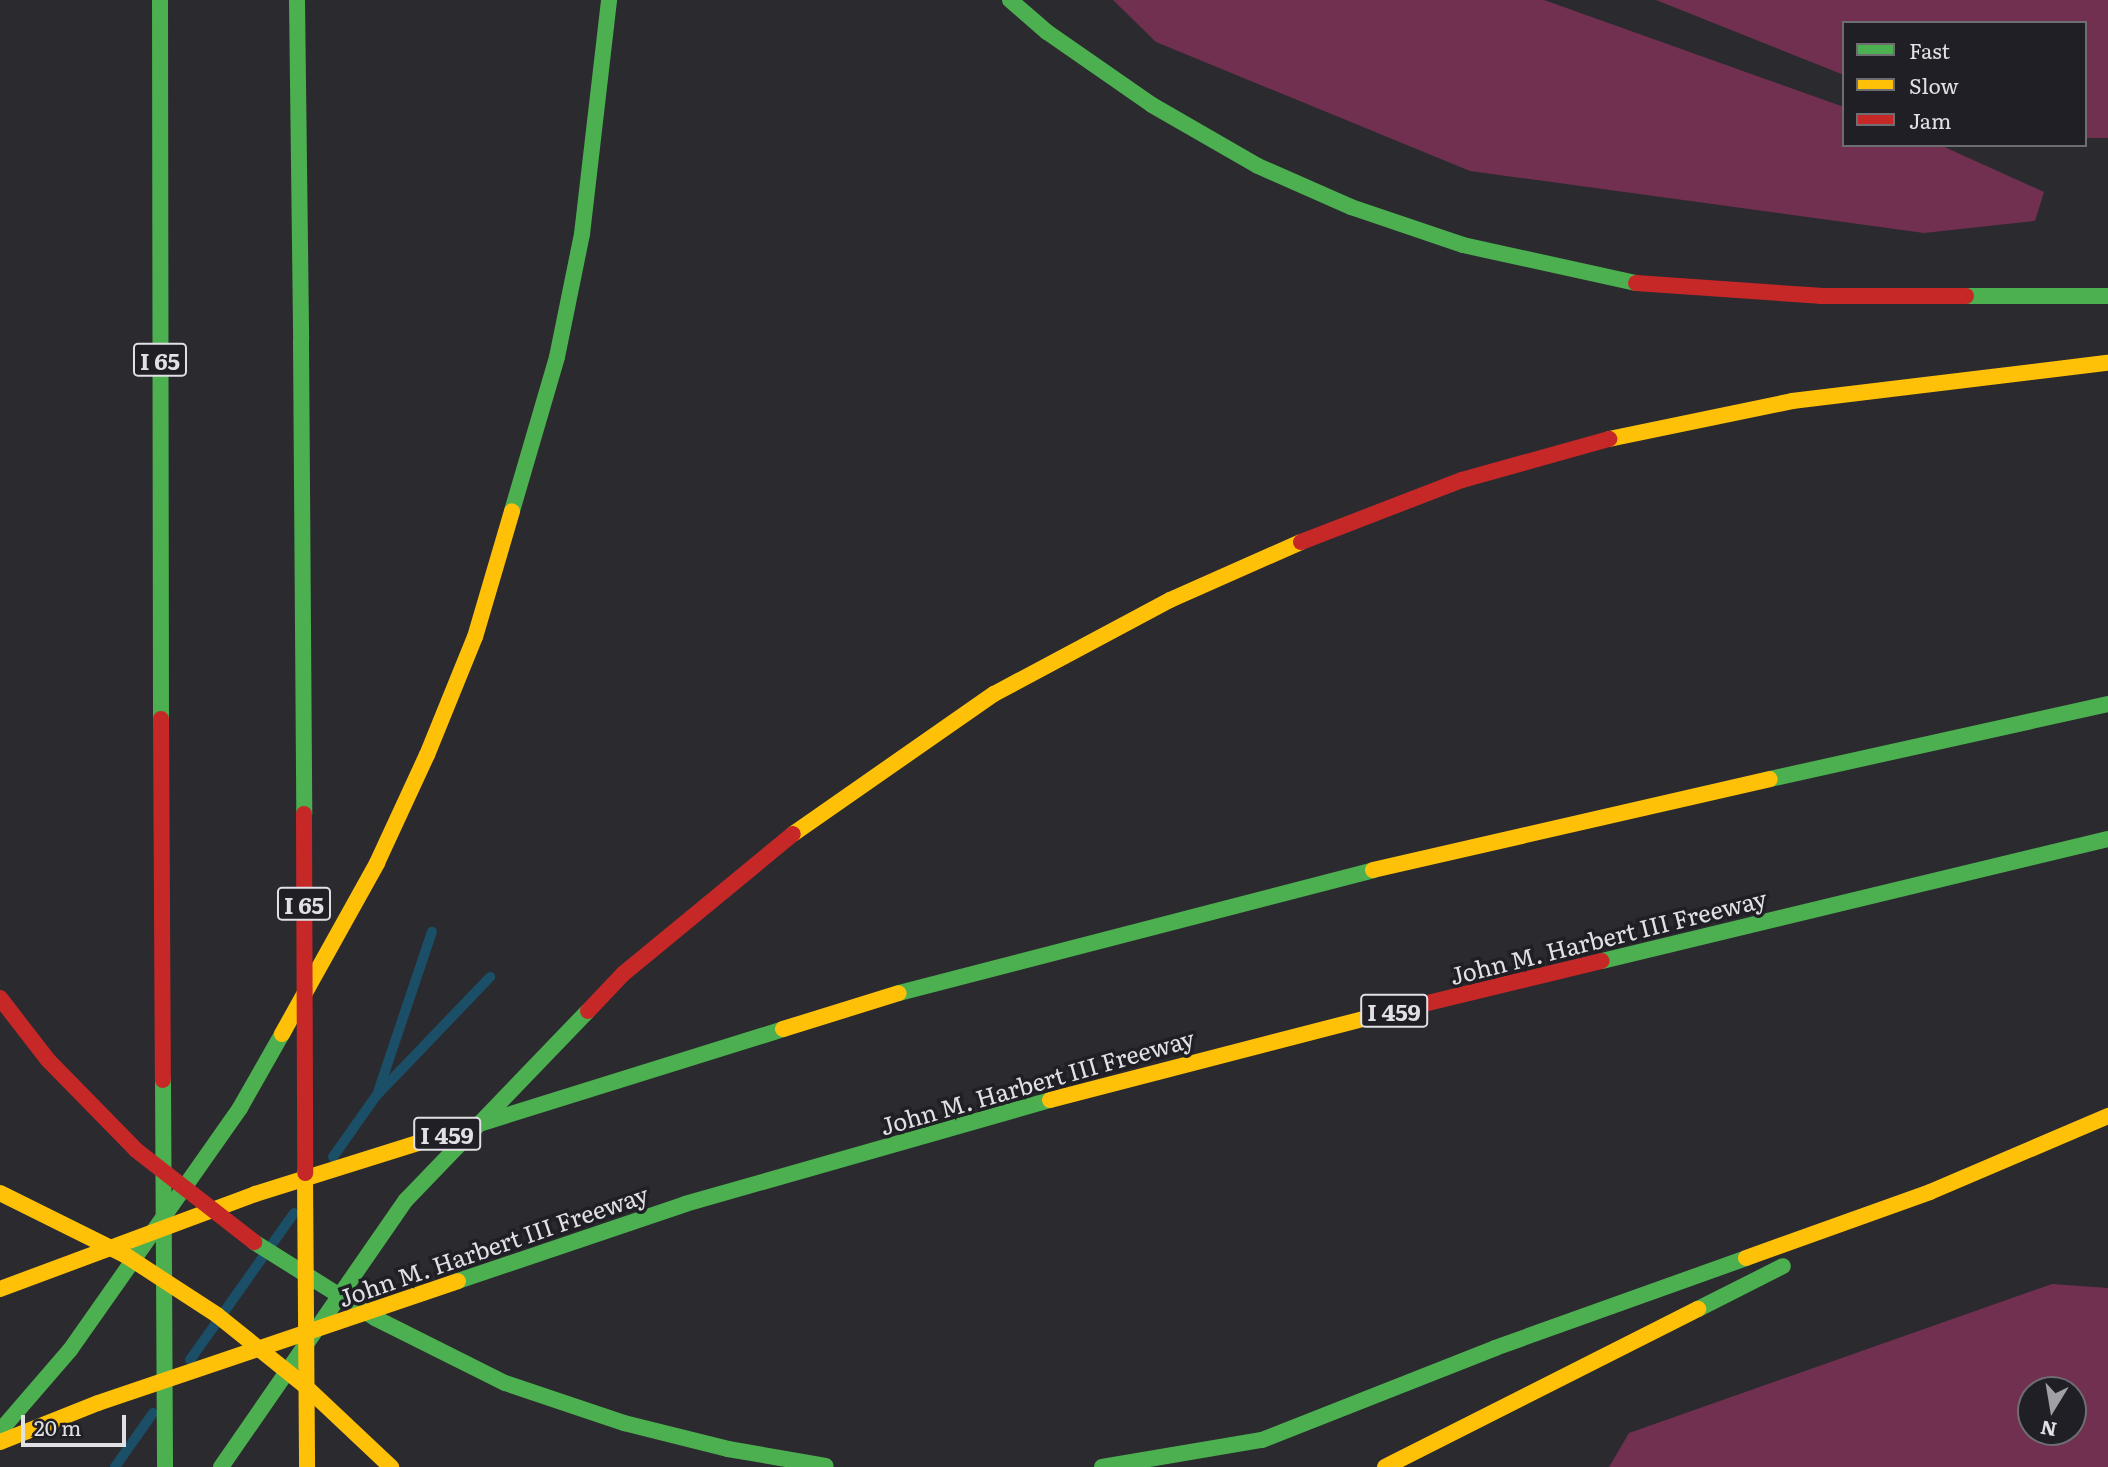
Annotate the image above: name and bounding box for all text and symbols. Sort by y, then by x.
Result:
legend [1842,21,2087,147]
text: Fast [1909,34,1950,65]
text: Slow [1909,69,1959,100]
text: Jam [1909,104,1951,135]
road number: I 65 [132,340,188,380]
street label: John M. Harbert III Freeway [1446,883,1770,989]
road number: I 65 [276,884,332,923]
road number: I 459 [1359,992,1429,1030]
street label: John M. Harbert III Freeway [876,1022,1198,1140]
road number: I 459 [412,1114,482,1154]
street label: John M. Harbert III Freeway [334,1178,652,1312]
north arrow [2017,1376,2087,1446]
scale bar [24,1400,130,1444]
text: 20 m [34,1411,81,1442]
text: N [2038,1414,2059,1445]

